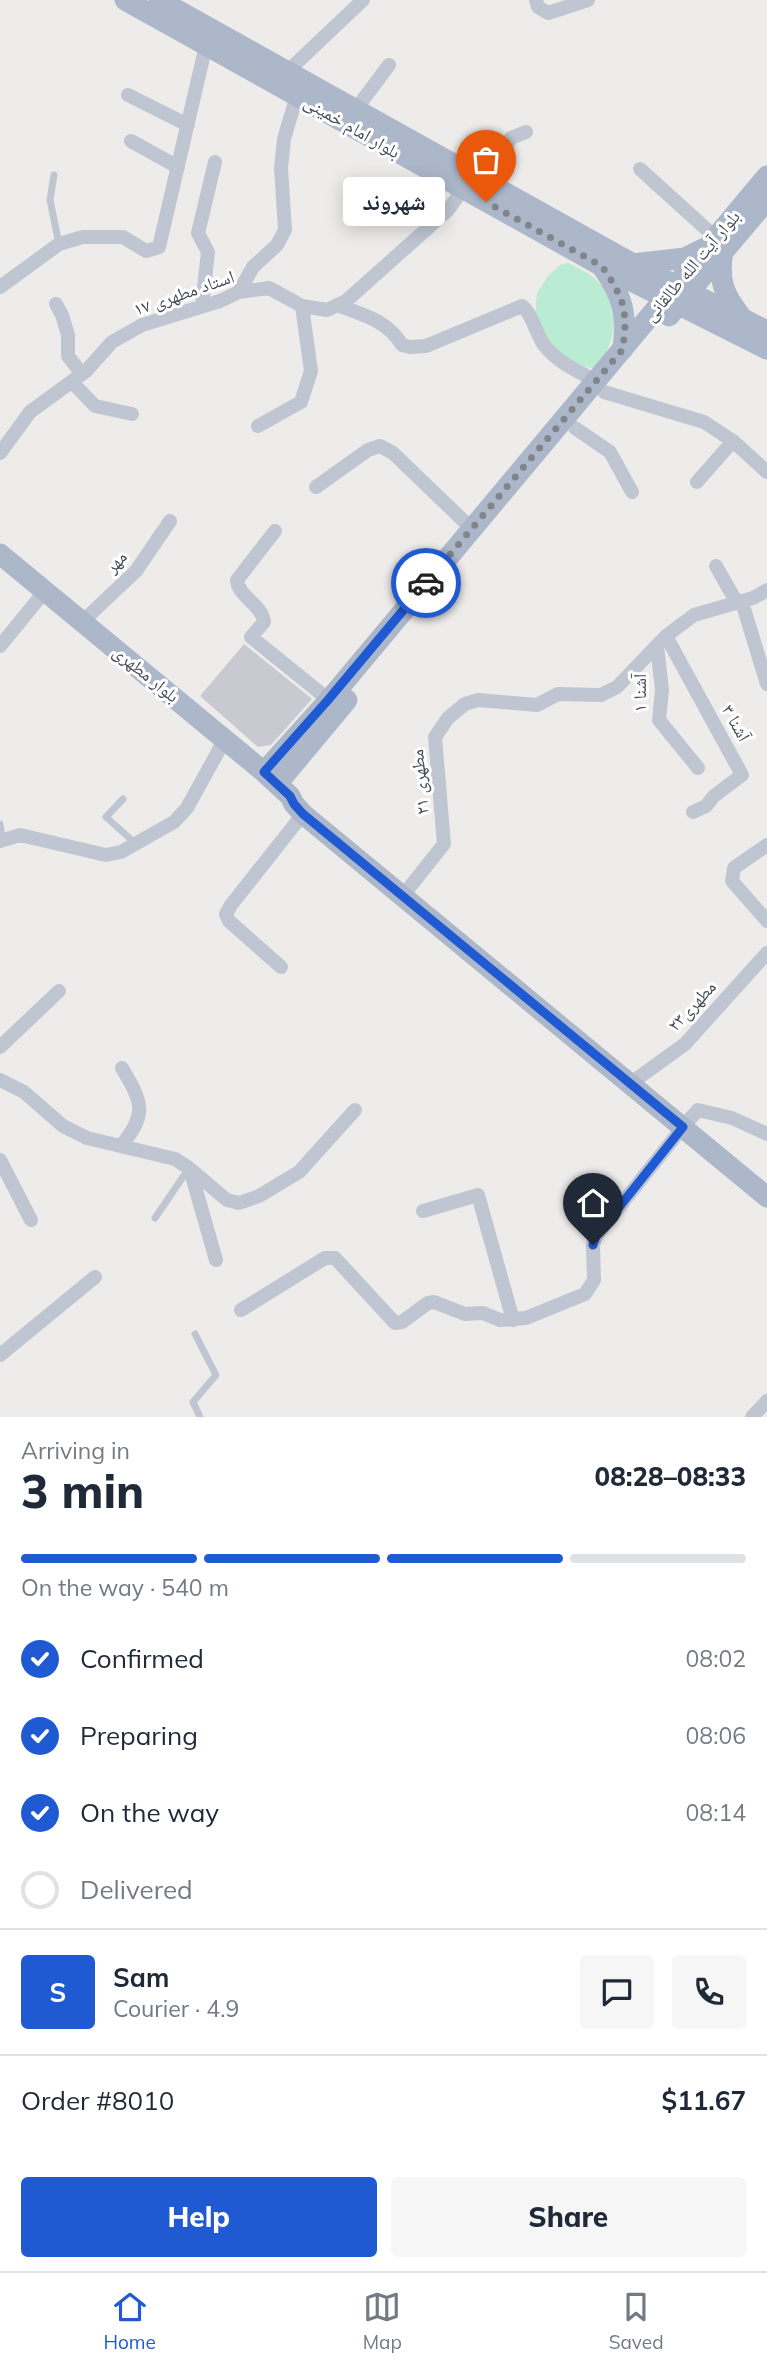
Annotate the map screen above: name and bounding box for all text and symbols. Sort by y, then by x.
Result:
street label: بلوار امام خمینی [300,90,404,164]
pin [456,130,516,202]
icon: bag [467,141,505,179]
callout: شهروند [342,178,444,227]
text: شهروند [362,187,426,216]
street label: بلوار آیت الله طالقانی [638,205,745,326]
street label: استاد مطهری ۱۷ [130,265,237,320]
street label: مهر [99,546,132,578]
courier [391,548,461,618]
icon: car [407,564,445,602]
street label: بلوار مطهری [109,640,184,707]
street label: آشنا ۱ [628,673,651,712]
street label: آشنا ۳ [717,700,756,746]
street label: مطهری ۲۱ [405,748,434,816]
street label: مطهری۲۳ [662,976,721,1036]
pin [563,1173,623,1245]
icon: home [574,1184,612,1222]
text: Arriving in [21,1436,130,1465]
text: 08:28–08:33 [595,1460,746,1493]
text: 3 min [21,1462,144,1520]
text: On the way · 540 m [21,1573,229,1602]
icon: check [21,1640,59,1678]
text: Confirmed [80,1642,204,1675]
text: 08:02 [686,1644,746,1673]
icon: check [21,1717,59,1755]
text: Preparing [80,1719,198,1752]
text: 08:06 [686,1721,746,1750]
icon: check [21,1794,59,1832]
text: On the way [80,1796,219,1829]
text: 08:14 [686,1798,746,1827]
text: Delivered [80,1873,193,1906]
button: chat [580,1955,654,2029]
button: phone [672,1955,746,2029]
text: Sam [113,1961,169,1994]
text: S [50,1976,66,2009]
text: Courier · 4.9 [113,1994,239,2023]
text: Order #8010 [21,2084,174,2117]
text: $11.67 [662,2084,746,2117]
button: Help [21,2177,377,2257]
button: Share [391,2177,746,2257]
tab: Home [103,2288,156,2354]
tab: Map [363,2288,402,2354]
tab: Saved [609,2288,664,2354]

